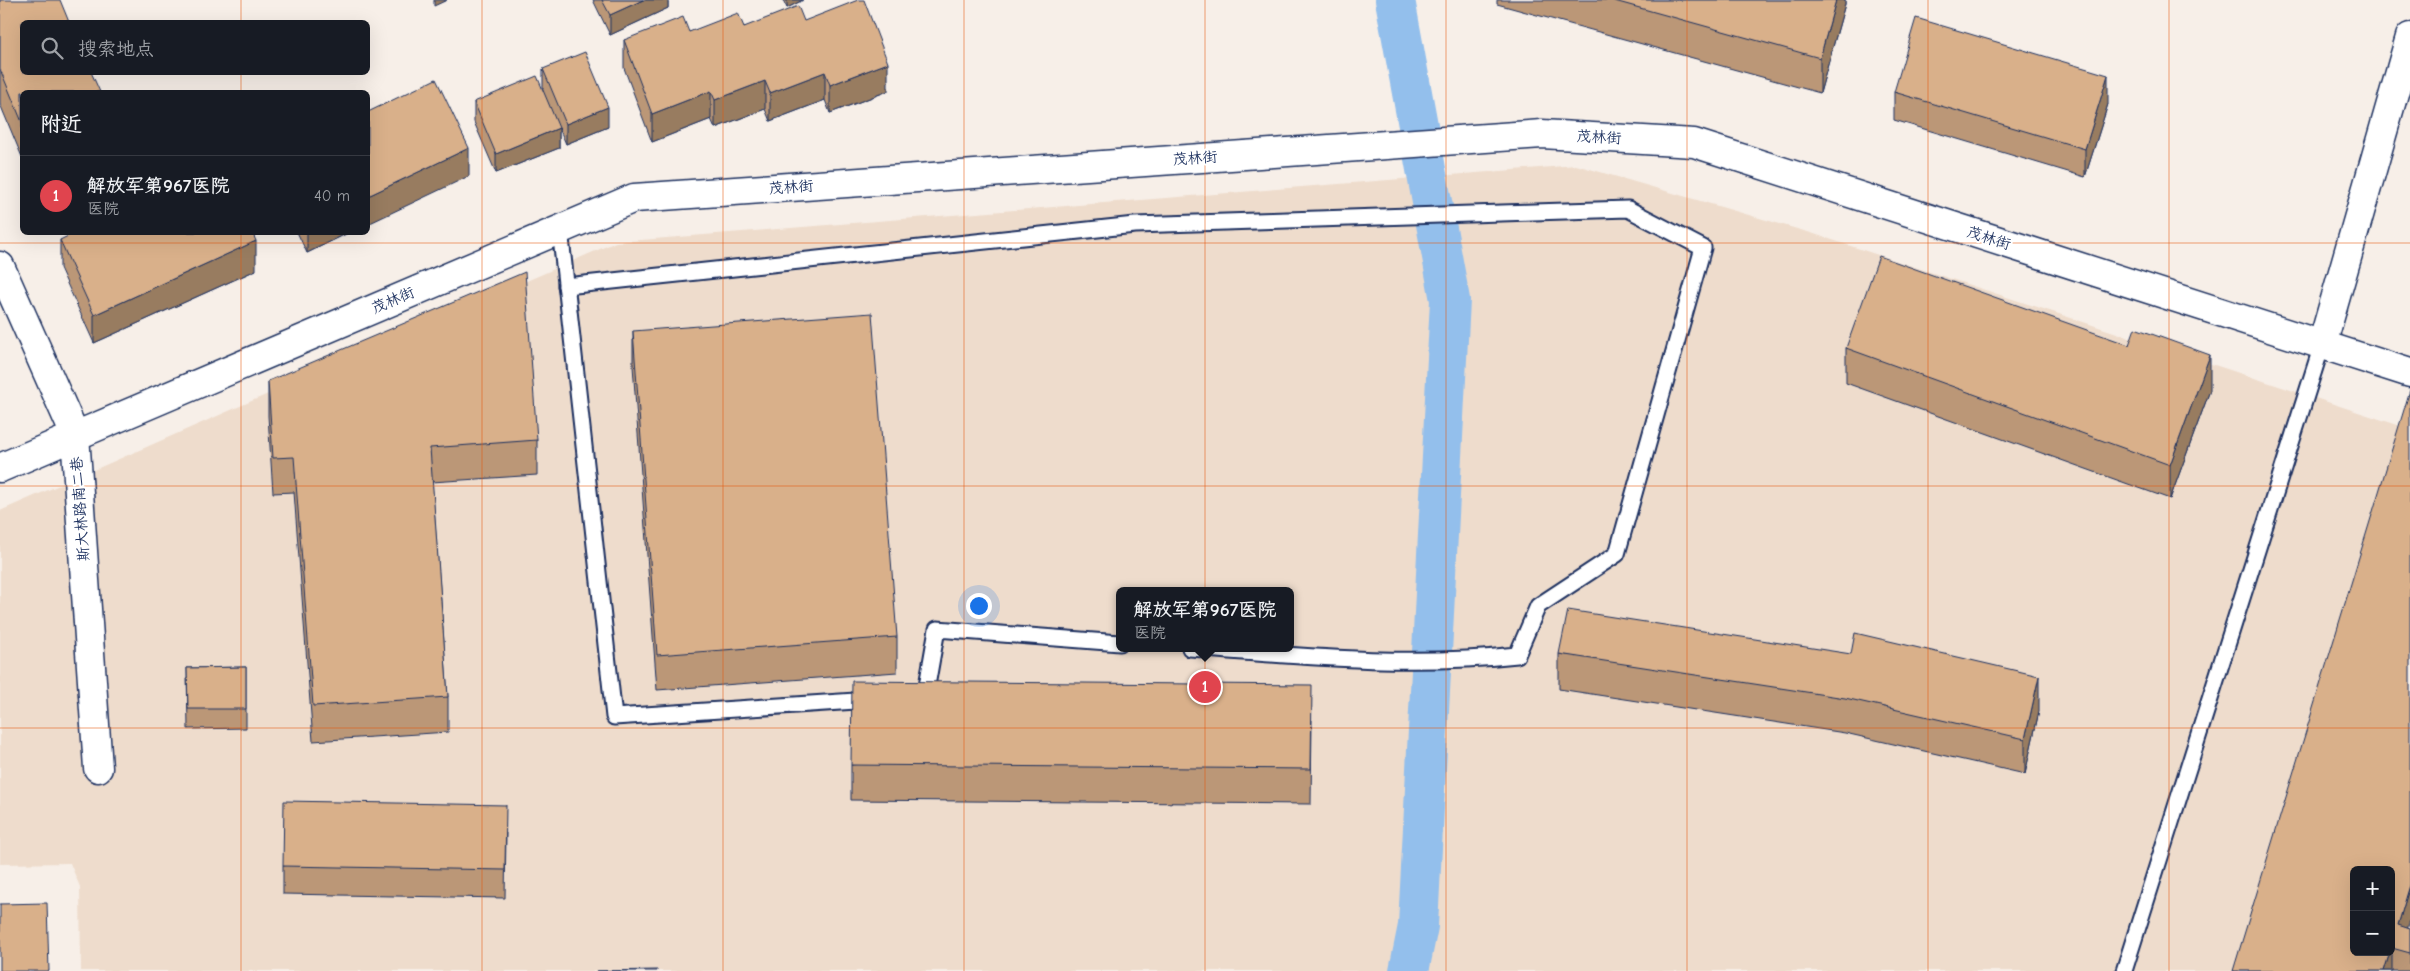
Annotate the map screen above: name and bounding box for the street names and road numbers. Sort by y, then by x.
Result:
street label: 茂林街 [1576,127,1622,147]
street label: 茂林街 [1172,147,1218,169]
street label: 茂林街 [768,176,814,198]
street label: 茂林街 [1965,222,2013,254]
street label: 茂林街 [369,283,417,317]
street label: 斯大林路南二巷 [67,456,93,562]

